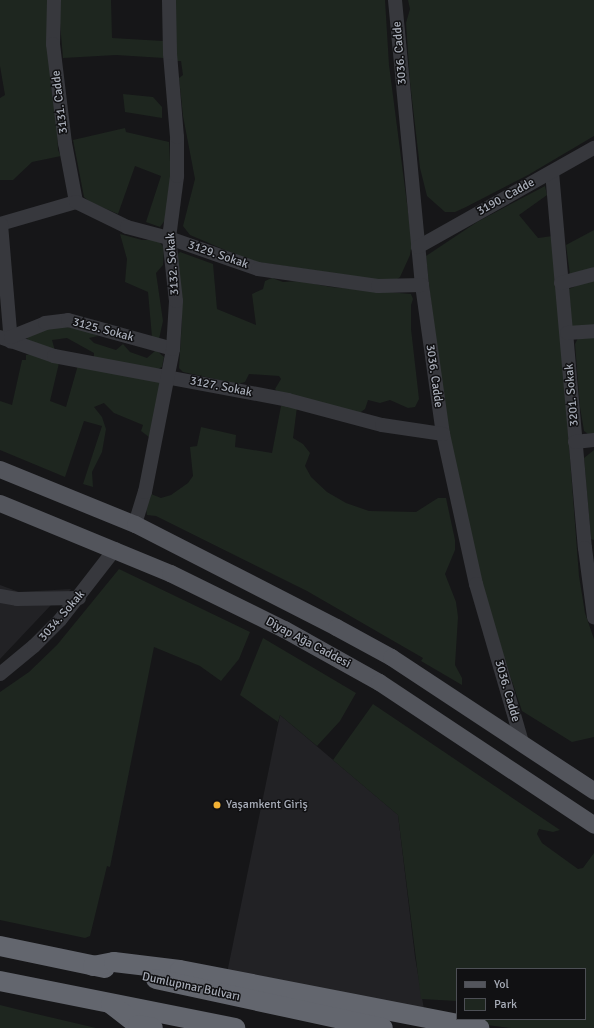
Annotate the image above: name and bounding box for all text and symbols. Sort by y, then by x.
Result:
street label: 3036. Cadde [390,21,410,85]
street label: 3131. Cadde [49,70,71,134]
street label: 3190. Cadde [475,175,537,219]
street label: 3132. Sokak [164,232,182,296]
street label: 3129. Sokak [186,238,250,272]
street label: 3125. Sokak [71,315,135,345]
street label: 3036. Cadde [422,343,446,409]
street label: 3201. Sokak [562,363,582,427]
street label: 3127. Sokak [189,374,253,400]
street label: 3034. Sokak [36,588,88,644]
street label: Diyap Ağa Caddesi [263,615,353,671]
street label: 3036. Cadde [491,658,523,724]
place label: Yaşamkent Giriş [226,798,308,812]
marker: Yaşamkent Giriş [211,799,223,811]
legend [456,968,586,1020]
street label: Dumlupınar Bulvarı [141,970,241,1004]
text: Yol [494,977,509,992]
text: Park [494,997,517,1012]

